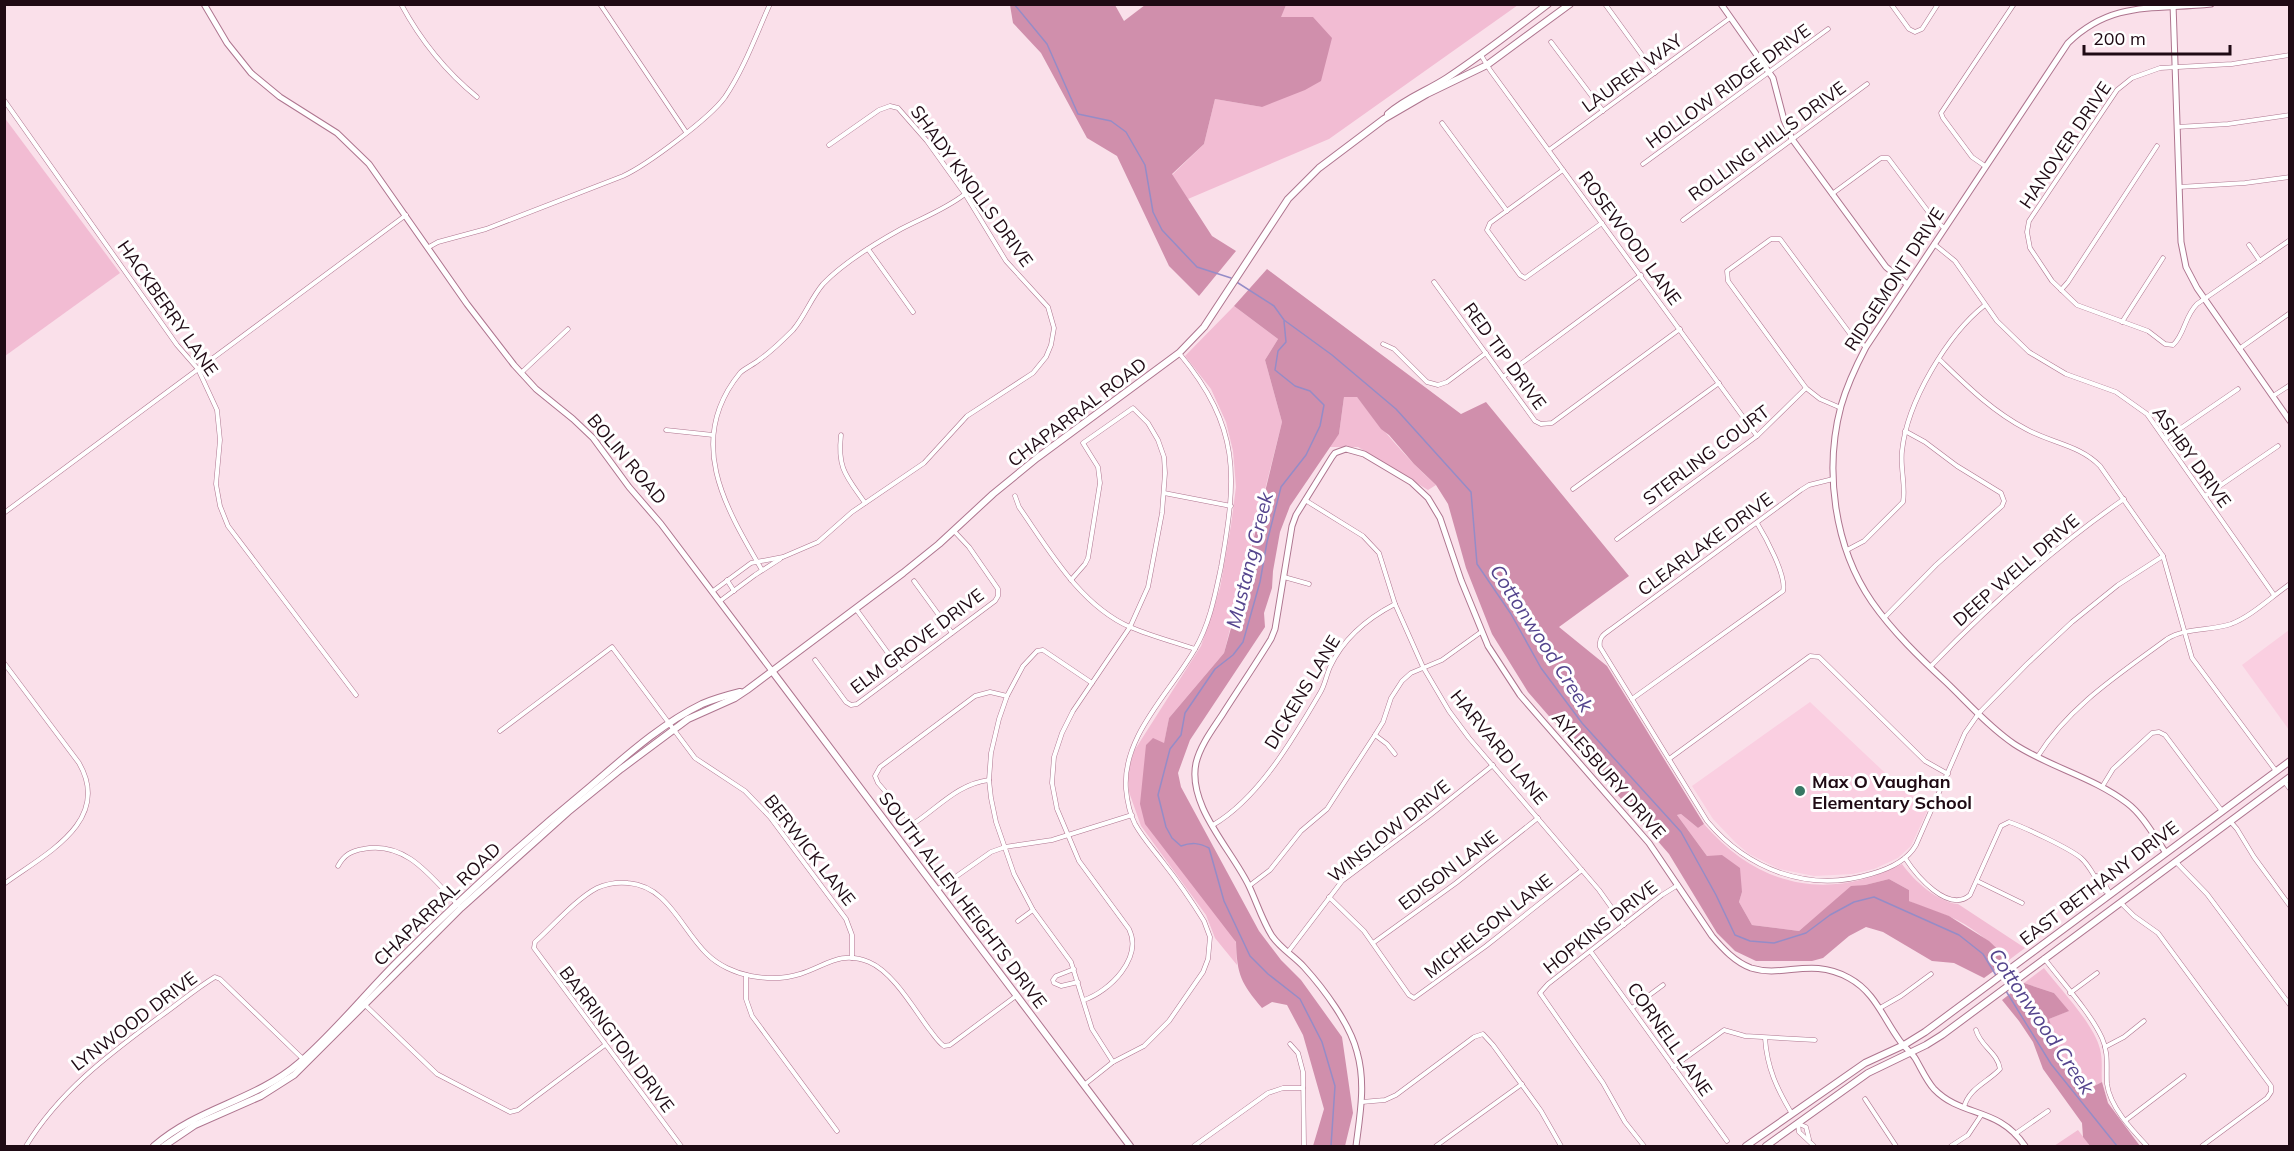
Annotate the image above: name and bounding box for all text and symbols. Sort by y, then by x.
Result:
scale bar [2084,18,2230,56]
street label: HOLLOW RIDGE DRIVE [1641,19,1815,153]
text: 200 m [2093,27,2146,50]
street label: LAUREN WAY [1577,28,1688,117]
street label: ROLLING HILLS DRIVE [1684,76,1850,206]
street label: HANOVER DRIVE [2014,77,2116,213]
street label: SHADY KNOLLS DRIVE [906,101,1038,271]
street label: ROSEWOOD LANE [1574,166,1686,310]
street label: RIDGEMONT DRIVE [1839,203,1949,355]
street label: HACKBERRY LANE [113,236,223,380]
street label: RED TIP DRIVE [1458,298,1552,414]
street label: CHAPARRAL ROAD [1003,352,1151,472]
street label: STERLING COURT [1638,400,1774,510]
street label: ASHBY DRIVE [2148,402,2236,512]
street label: BOLIN ROAD [582,409,672,509]
street label: CLEARLAKE DRIVE [1633,487,1777,601]
water label: Mustang Creek [1220,489,1278,631]
street label: DEEP WELL DRIVE [1948,509,2084,631]
water label: Cottonwood Creek [1485,559,1599,717]
street label: ELM GROVE DRIVE [846,583,988,699]
street label: DICKENS LANE [1259,631,1345,753]
street label: HARVARD LANE [1446,685,1552,809]
street label: AYLESBURY DRIVE [1547,706,1671,844]
place label: Max O Vaughan Elementary School [1812,770,1972,814]
street label: WINSLOW DRIVE [1323,775,1455,887]
marker: Max O Vaughan Elementary School [1793,784,1807,798]
street label: SOUTH ALLEN HEIGHTS DRIVE [874,787,1052,1013]
street label: BERWICK LANE [759,790,861,910]
street label: EAST BETHANY DRIVE [2015,816,2183,950]
street label: EDISON LANE [1394,825,1502,915]
street label: CHAPARRAL ROAD [369,837,505,971]
street label: MICHELSON LANE [1419,869,1557,983]
street label: HOPKINS DRIVE [1538,875,1662,979]
water label: Cottonwood Creek [1984,943,2101,1100]
street label: BARRINGTON DRIVE [555,961,679,1117]
street label: LYNWOOD DRIVE [66,966,202,1076]
street label: CORNELL LANE [1622,978,1718,1100]

